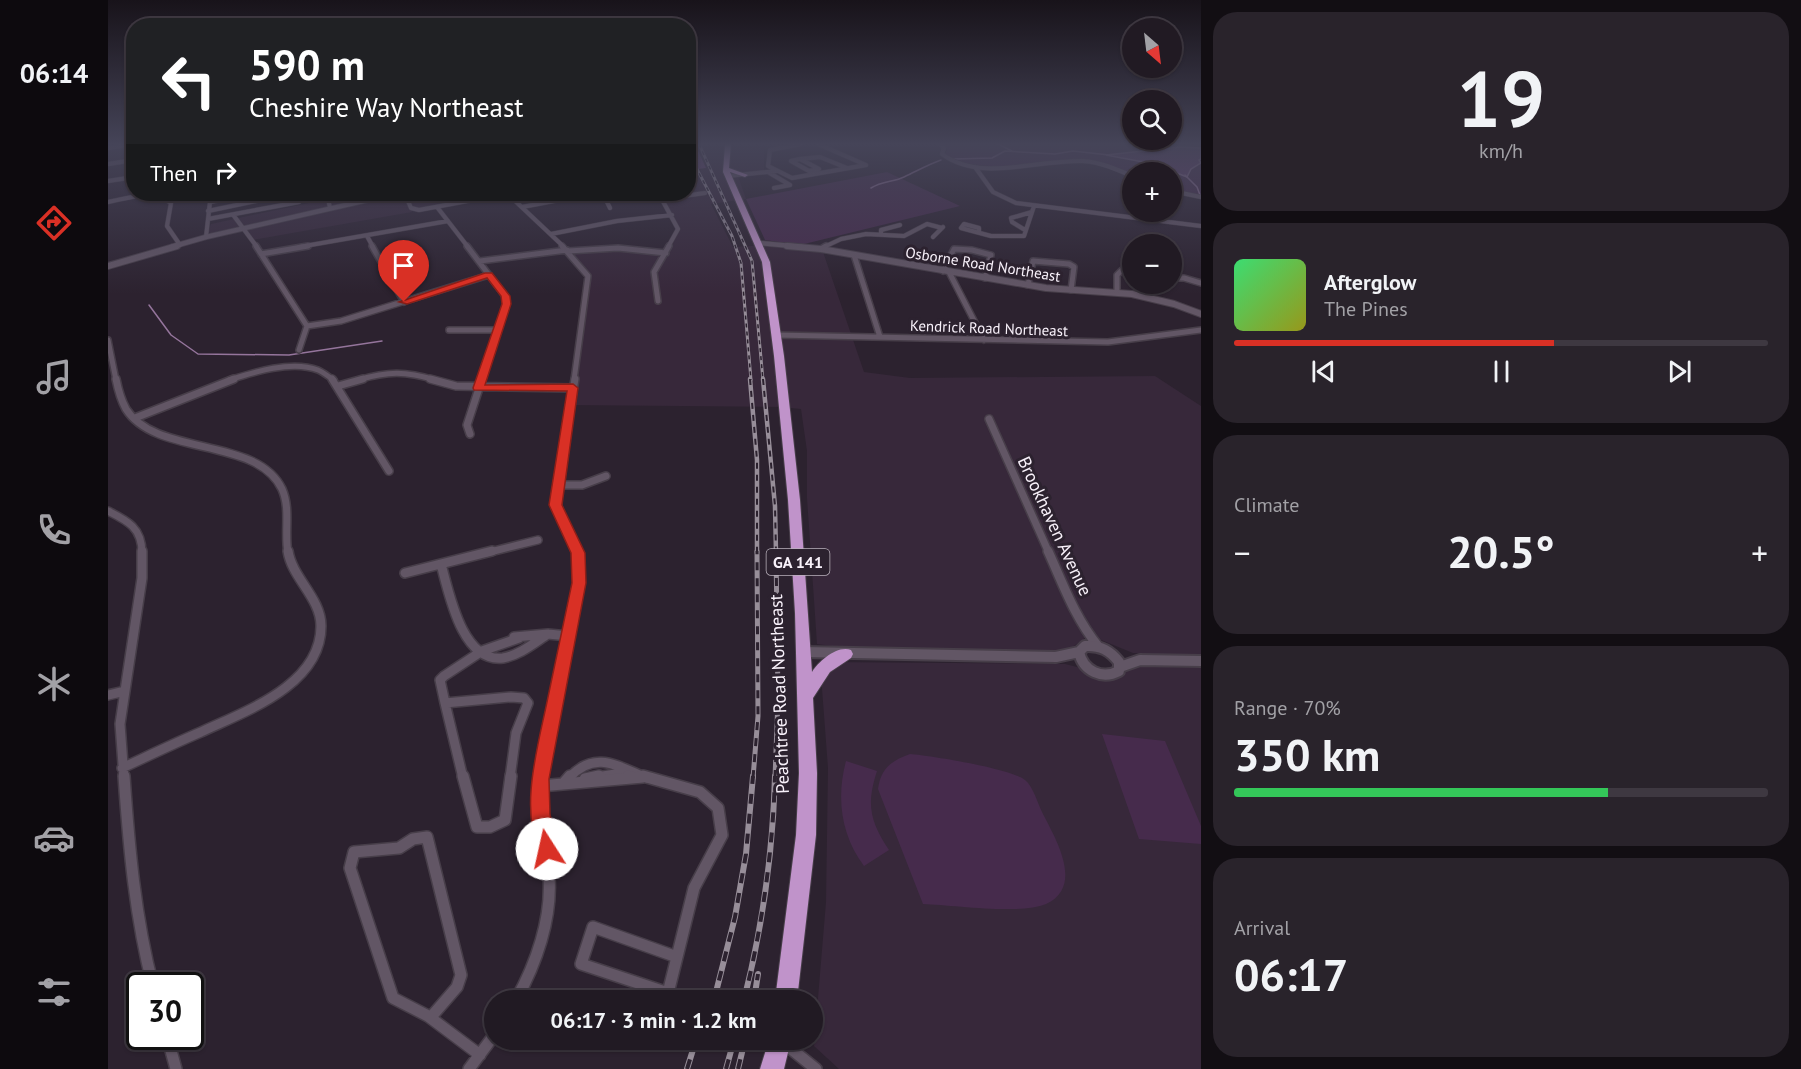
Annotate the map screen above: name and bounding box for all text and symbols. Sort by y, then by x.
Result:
north arrow [1122,18,1182,78]
map controls [1122,18,1182,294]
text: 590 m [249,37,365,92]
icon: left [150,42,228,120]
text: 19 [1457,48,1545,149]
text: 06:14 [20,56,88,90]
text: Cheshire Way Northeast [249,90,524,124]
button: search [1122,90,1182,150]
text: km/h [1479,138,1523,164]
icon: right [209,156,242,189]
text: Then [150,159,197,187]
button: + [1122,162,1182,222]
icon: directions [33,202,75,244]
button: − [1122,234,1182,294]
pin [378,240,429,302]
street label: Osborne Road Northeast [904,242,1062,286]
icon: arrive [387,249,420,282]
text: Afterglow [1324,268,1416,296]
text: The Pines [1324,296,1408,322]
street label: Kendrick Road Northeast [910,316,1068,340]
icon: previous [1307,355,1340,388]
icon: pause [1485,355,1518,388]
icon: next [1663,355,1696,388]
icon: music [33,356,75,398]
street label: Brookhaven Avenue [1013,453,1097,599]
text: Climate [1234,492,1300,518]
icon: phone [33,509,75,551]
text: 20.5° [1447,522,1555,580]
text: − [1234,531,1251,574]
text: + [1751,531,1768,574]
road number: GA 141 [766,549,830,575]
street label: Peachtree Road Northeast [764,594,794,794]
icon: climate [33,663,75,705]
text: Range · 70% [1234,695,1341,721]
text: 350 km [1234,725,1380,783]
icon: car [33,817,75,859]
position arrow [515,817,579,881]
text: Arrival [1234,915,1290,941]
text: 06:17 [1234,945,1348,1003]
icon: filters [33,971,75,1013]
speed limit sign: 30 [126,972,204,1050]
text: 06:17 · 3 min · 1.2 km [550,1006,757,1034]

